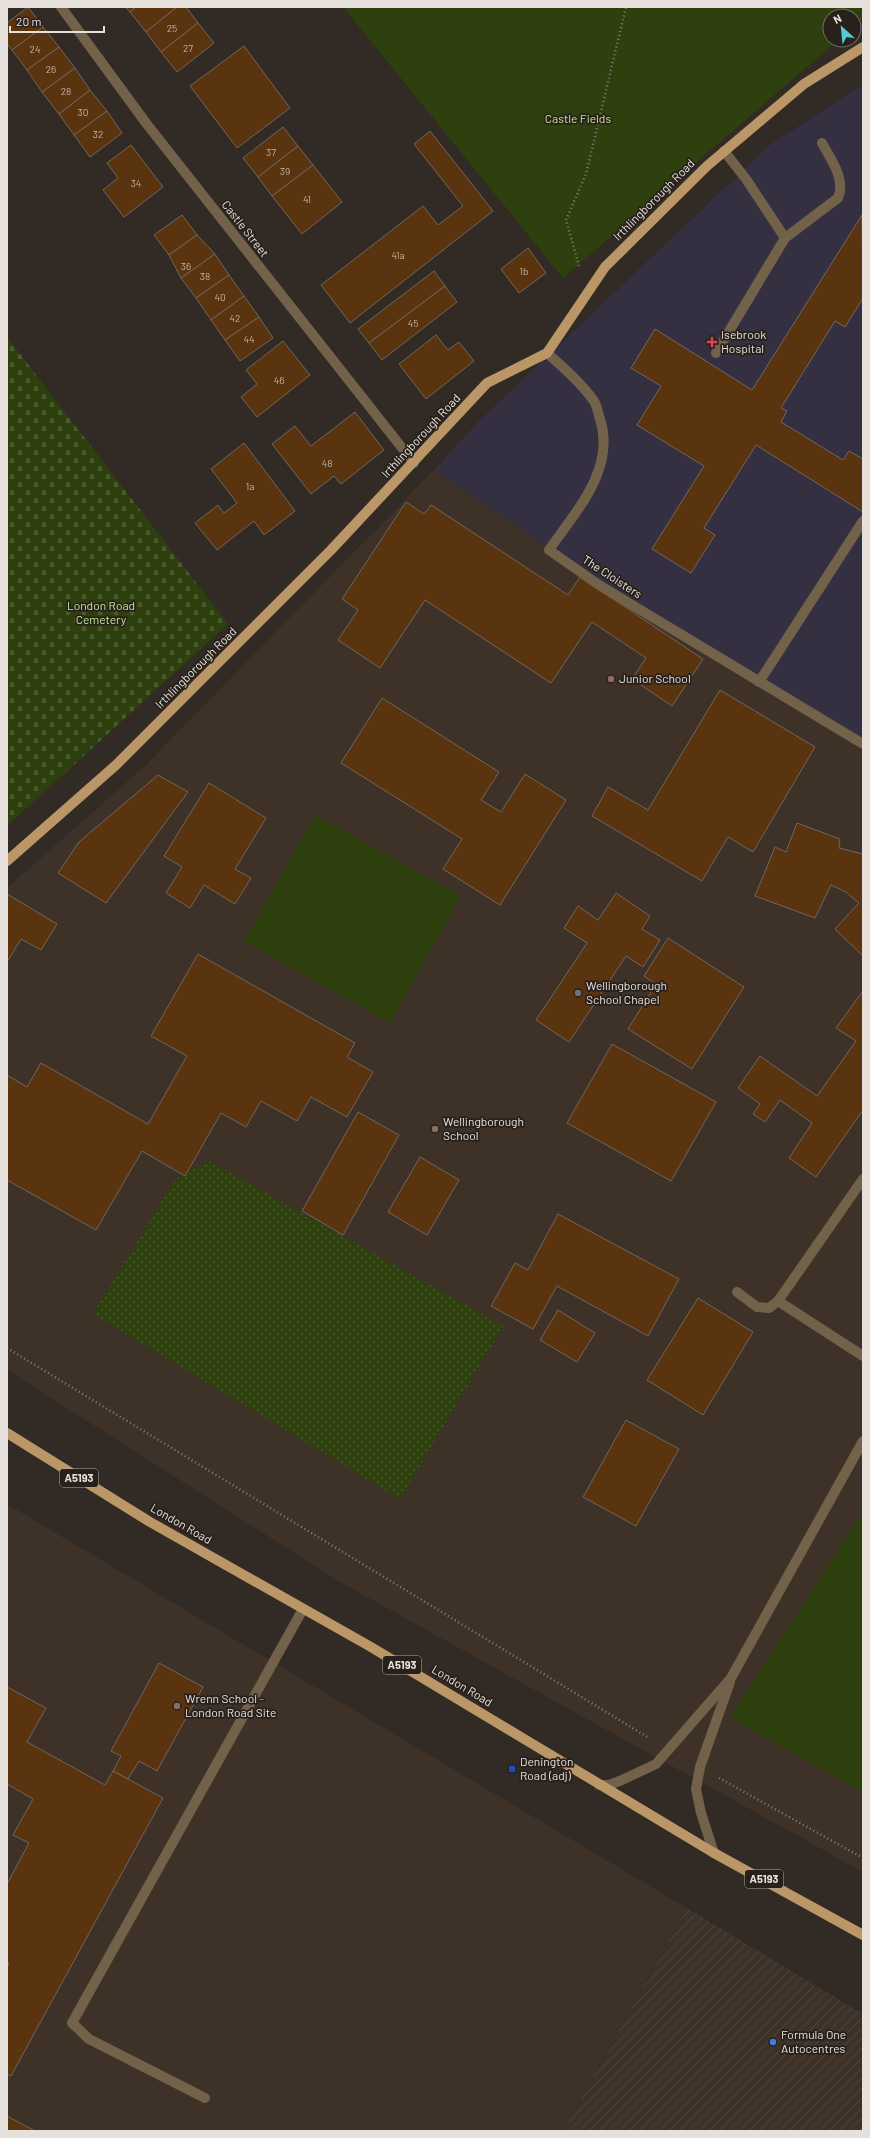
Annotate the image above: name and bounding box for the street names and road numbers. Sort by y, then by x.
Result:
street label: Irthlingborough Road [610,156,697,243]
street label: Castle Street [219,197,272,259]
street label: Irthlingborough Road [378,391,463,480]
street label: The Cloisters [580,552,645,601]
street label: Irthlingborough Road [152,624,239,711]
road number: A5193 [60,1469,98,1487]
street label: London Road [148,1500,215,1546]
road number: A5193 [383,1656,421,1674]
street label: London Road [430,1662,495,1709]
road number: A5193 [745,1870,783,1888]

